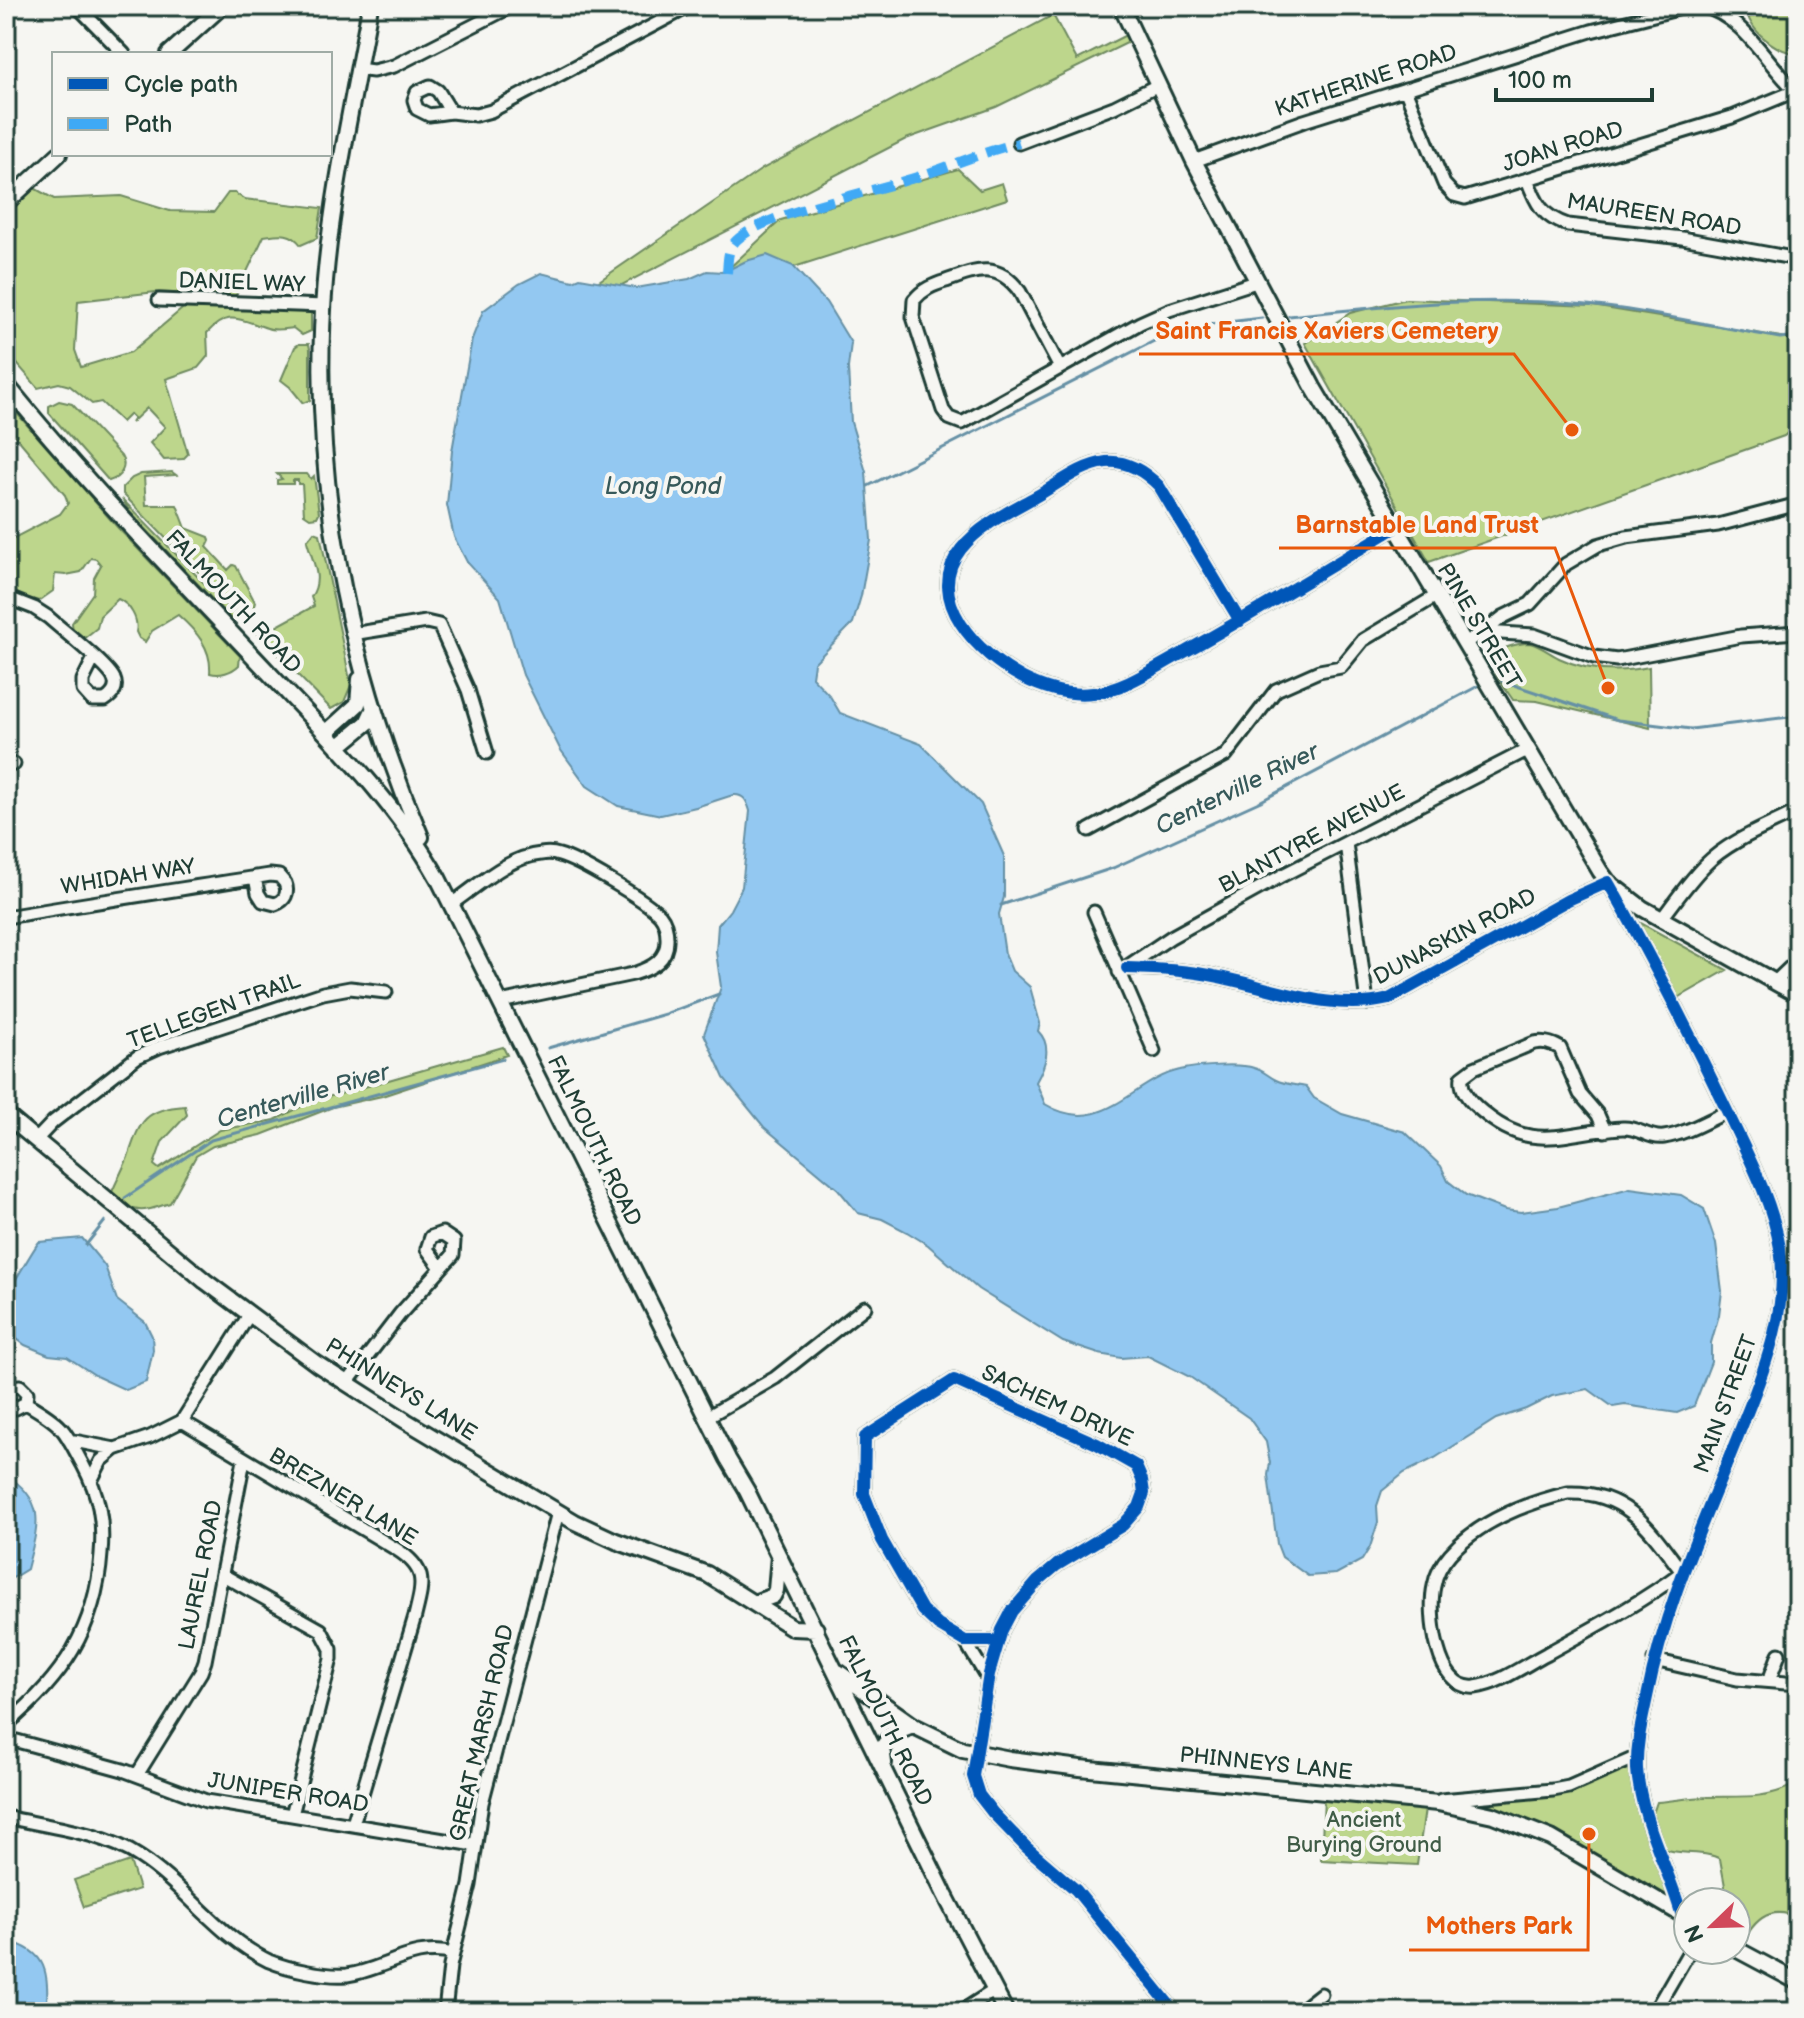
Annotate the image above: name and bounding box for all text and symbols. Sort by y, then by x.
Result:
street label: KATHERINE ROAD [1272,39,1460,123]
legend [52,52,332,156]
scale bar [1496,52,1652,102]
text: 100 m [1508,66,1572,95]
text: Cycle path [124,70,238,99]
text: Path [124,110,172,139]
street label: JOAN ROAD [1499,116,1627,178]
street label: MAUREEN ROAD [1565,188,1743,242]
street label: DANIEL WAY [178,267,306,299]
callout: Saint Francis Xaviers Cemetery [1139,306,1514,354]
text: Saint Francis Xaviers Cemetery [1155,317,1499,346]
water label: Long Pond [605,472,722,501]
callout: Barnstable Land Trust [1279,500,1555,548]
text: Barnstable Land Trust [1295,511,1539,540]
street label: FALMOUTH ROAD [160,525,306,679]
street label: PINE STREET [1431,559,1527,693]
water label: Centerville River [1151,736,1325,841]
street label: BLANTYRE AVENUE [1214,779,1410,899]
street label: WHIDAH WAY [59,853,197,901]
street label: DUNASKIN ROAD [1369,883,1541,991]
street label: TELLEGEN TRAIL [124,967,304,1055]
street label: FALMOUTH ROAD [541,1051,647,1231]
water label: Centerville River [214,1057,395,1134]
street label: MAIN STREET [1688,1331,1764,1477]
street label: PHINNEYS LANE [320,1333,482,1447]
street label: SACHEM DRIVE [977,1359,1137,1453]
street label: BREZNER LANE [264,1442,422,1552]
street label: LAUREL ROAD [173,1498,229,1652]
street label: GREAT MARSH ROAD [444,1622,520,1844]
street label: FALMOUTH ROAD [832,1631,938,1811]
street label: PHINNEYS LANE [1178,1742,1354,1786]
street label: JUNIPER ROAD [206,1767,370,1819]
park label: Ancient Burying Ground [1286,1807,1442,1859]
north arrow [1672,1886,1752,1966]
callout: Mothers Park [1409,1902,1588,1950]
text: Mothers Park [1425,1912,1573,1941]
text: N [1679,1920,1711,1946]

